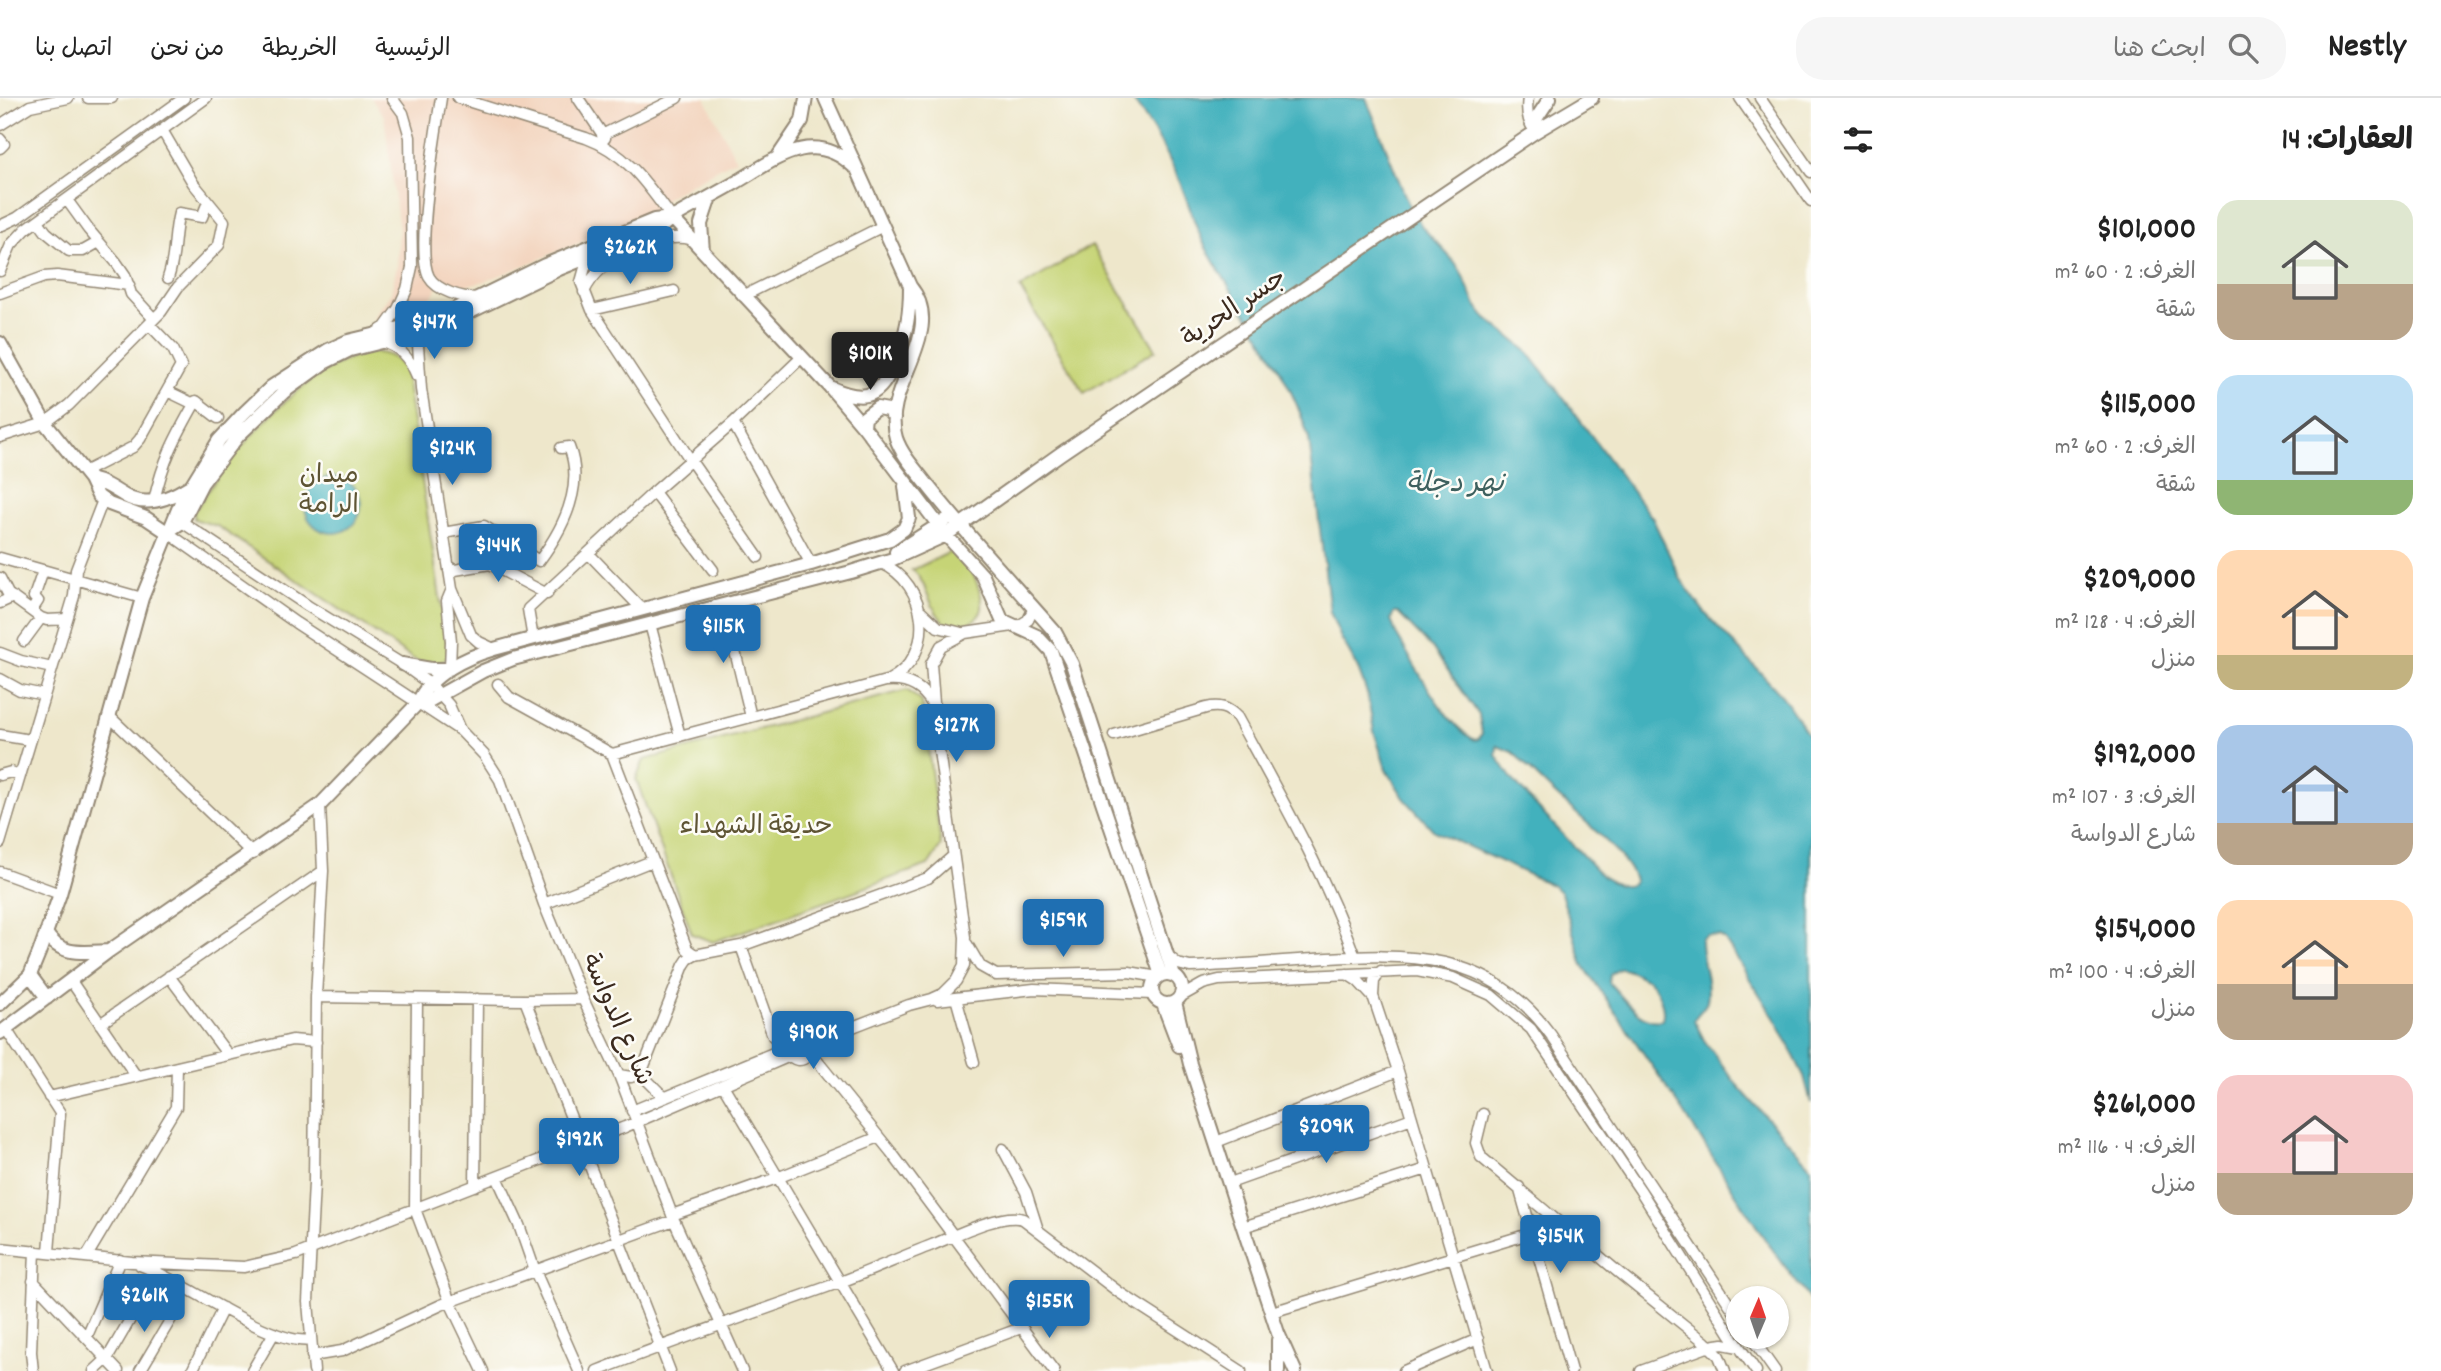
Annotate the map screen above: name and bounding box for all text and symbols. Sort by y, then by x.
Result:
search box [1796,17,2286,80]
text: Nestly [2328,25,2406,72]
icon: search [2224,29,2262,67]
text: ابحث هنا [2113,32,2206,69]
text: اتصل بنا [35,33,112,67]
text: من نحن [150,33,224,67]
text: الخريطة [262,33,337,67]
text: الرئيسية [375,33,451,67]
icon: filters [1839,121,1877,159]
text: العقارات: 14 [2282,121,2413,164]
text: $101,000 [2097,210,2196,253]
pin: $262K [581,226,679,286]
icon: home [2273,228,2357,312]
text: $262K [603,232,657,265]
text: الغرف: 2 · 60 m² [2055,257,2196,290]
street label: جسر الحرية [1175,260,1295,358]
text: شقة [2156,295,2196,328]
pin: $147K [385,302,483,361]
text: $147K [411,307,457,340]
pin: $101K [821,332,919,392]
text: $101K [848,338,892,371]
text: $115,000 [2099,385,2196,428]
icon: home [2273,403,2357,487]
pin: $124K [403,428,501,487]
text: الغرف: 2 · 60 m² [2055,432,2196,465]
text: $124K [429,433,475,466]
park label: ميدان الرامة [299,458,359,525]
water label: نهر دجلة [1406,466,1507,506]
text: شقة [2156,470,2196,503]
pin: $144K [449,524,547,584]
text: $144K [475,530,521,563]
text: $209,000 [2083,560,2196,603]
icon: home [2273,578,2357,662]
pin: $115K [674,606,772,665]
text: الغرف: 4 · 128 m² [2055,607,2196,640]
text: $115K [701,611,745,644]
text: منزل [2151,645,2196,678]
pin: $127K [907,704,1005,764]
text: $127K [933,710,979,743]
text: $192,000 [2093,735,2196,778]
icon: home [2273,753,2357,837]
text: الغرف: 3 · 107 m² [2052,782,2196,815]
park label: حديقة الشهداء [680,809,832,846]
text: شارع الدواسة [2071,820,2196,853]
pin: $159K [1014,900,1112,959]
text: $159K [1039,905,1087,938]
text: $154,000 [2093,910,2196,953]
icon: home [2273,928,2357,1012]
street label: شارع الدواسة [570,948,662,1092]
text: الغرف: 4 · 100 m² [2049,957,2196,990]
text: منزل [2151,995,2196,1028]
pin: $190K [764,1012,862,1071]
text: $190K [788,1017,838,1050]
text: $261,000 [2092,1085,2196,1128]
icon: home [2273,1103,2357,1187]
pin: $209K [1277,1105,1375,1165]
text: $209K [1298,1111,1354,1144]
pin: $192K [530,1118,628,1178]
text: $192K [555,1124,603,1157]
text: الغرف: 4 · 116 m² [2058,1132,2196,1165]
text: منزل [2151,1170,2196,1203]
pin: $154K [1511,1216,1609,1275]
text: $154K [1536,1221,1584,1254]
pin: $261K [95,1274,193,1334]
text: $261K [120,1280,168,1313]
pin: $155K [1000,1280,1098,1340]
text: $155K [1025,1286,1073,1319]
north arrow [1726,1286,1788,1349]
map controls [1726,1286,1789,1349]

